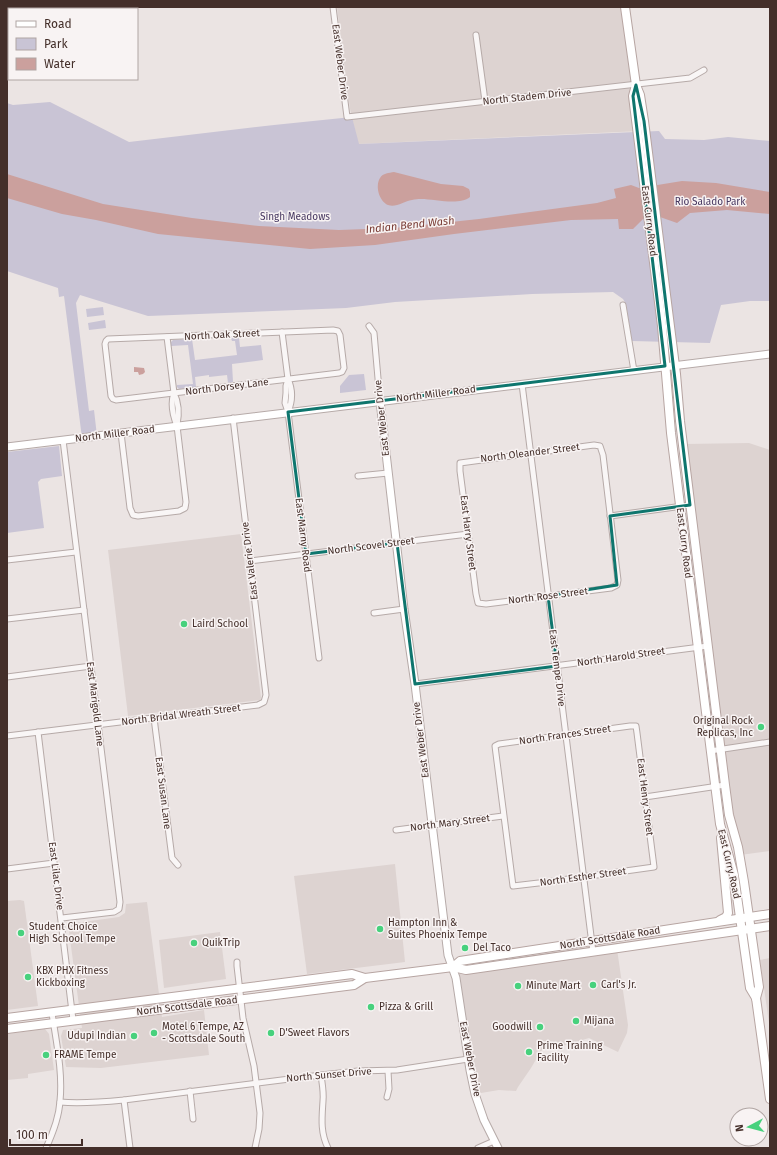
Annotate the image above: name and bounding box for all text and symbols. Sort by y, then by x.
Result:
legend [8,8,138,80]
text: Road [44,17,72,31]
street label: East Weber Drive [329,23,351,101]
text: Park [44,37,68,51]
text: Water [44,57,76,71]
street label: North Stadem Drive [482,86,572,108]
street label: East Curry Road [639,185,659,257]
park label: Rio Salado Park [675,196,746,208]
park label: Singh Meadows [260,211,330,223]
water label: Indian Bend Wash [365,214,455,236]
street label: North Oak Street [184,327,261,343]
street label: North Dorsey Lane [185,376,269,398]
street label: East Weber Drive [372,379,392,457]
street label: North Miller Road [396,383,476,405]
street label: North Miller Road [75,423,155,445]
street label: North Oleander Street [480,441,581,465]
street label: East Harry Street [457,494,479,572]
street label: East Marny Road [292,497,314,573]
street label: East Curry Road [674,507,694,579]
street label: East Valerie Drive [239,521,261,601]
street label: North Scovel Street [327,535,416,557]
street label: North Rose Street [507,585,589,607]
place label: Laird School [192,618,248,630]
marker: Laird School [179,619,189,629]
street label: East Tempe Drive [546,629,568,707]
street label: North Harold Street [576,645,666,669]
street label: East Marigold Lane [84,661,106,747]
street label: East Weber Drive [410,701,432,779]
street label: North Bridal Wreath Street [121,702,242,728]
place label: Original Rock Replicas, Inc [693,715,754,739]
marker: Original Rock Replicas, Inc [756,722,766,732]
street label: North Frances Street [518,723,612,747]
street label: East Susan Lane [153,756,173,830]
street label: East Henry Street [634,757,656,837]
street label: North Mary Street [409,812,491,834]
street label: East Curry Road [715,828,743,900]
street label: East Lilac Drive [46,841,66,911]
street label: North Esther Street [539,865,627,889]
place label: Hampton Inn & Suites Phoenix Tempe [388,917,487,941]
place label: Student Choice High School Tempe [29,921,116,945]
marker: Hampton Inn & Suites Phoenix Tempe [375,924,385,934]
street label: North Scottsdale Road [559,924,661,952]
marker: Student Choice High School Tempe [16,928,26,938]
place label: QuikTrip [202,937,240,949]
marker: QuikTrip [189,938,199,948]
place label: Del Taco [473,942,511,954]
marker: Del Taco [460,943,470,953]
place label: KBX PHX Fitness Kickboxing [36,965,108,989]
marker: KBX PHX Fitness Kickboxing [23,972,33,982]
place label: Carl's Jr. [601,979,637,991]
place label: Minute Mart [526,980,581,992]
marker: Carl's Jr. [588,980,598,990]
marker: Minute Mart [513,981,523,991]
street label: North Scottsdale Road [136,994,238,1018]
place label: Pizza & Grill [379,1001,433,1013]
marker: Pizza & Grill [366,1002,376,1012]
place label: Mijana [584,1015,614,1027]
marker: Mijana [571,1016,581,1026]
street label: East Weber Drive [457,1020,483,1098]
place label: Motel 6 Tempe, AZ - Scottsdale South [162,1021,245,1045]
place label: Goodwill [492,1021,532,1033]
marker: Goodwill [535,1022,545,1032]
place label: D'Sweet Flavors [279,1027,350,1039]
marker: Motel 6 Tempe, AZ - Scottsdale South [149,1028,159,1038]
marker: D'Sweet Flavors [266,1028,276,1038]
place label: Udupi Indian [67,1030,126,1042]
marker: Udupi Indian [129,1031,139,1041]
place label: Prime Training Facility [537,1040,603,1064]
marker: Prime Training Facility [524,1047,534,1057]
place label: FRAME Tempe [54,1049,117,1061]
marker: FRAME Tempe [41,1050,51,1060]
street label: North Sunset Drive [286,1065,372,1085]
north arrow [729,1107,769,1147]
scale bar [10,1121,82,1147]
text: N [733,1124,746,1133]
text: 100 m [16,1128,48,1142]

